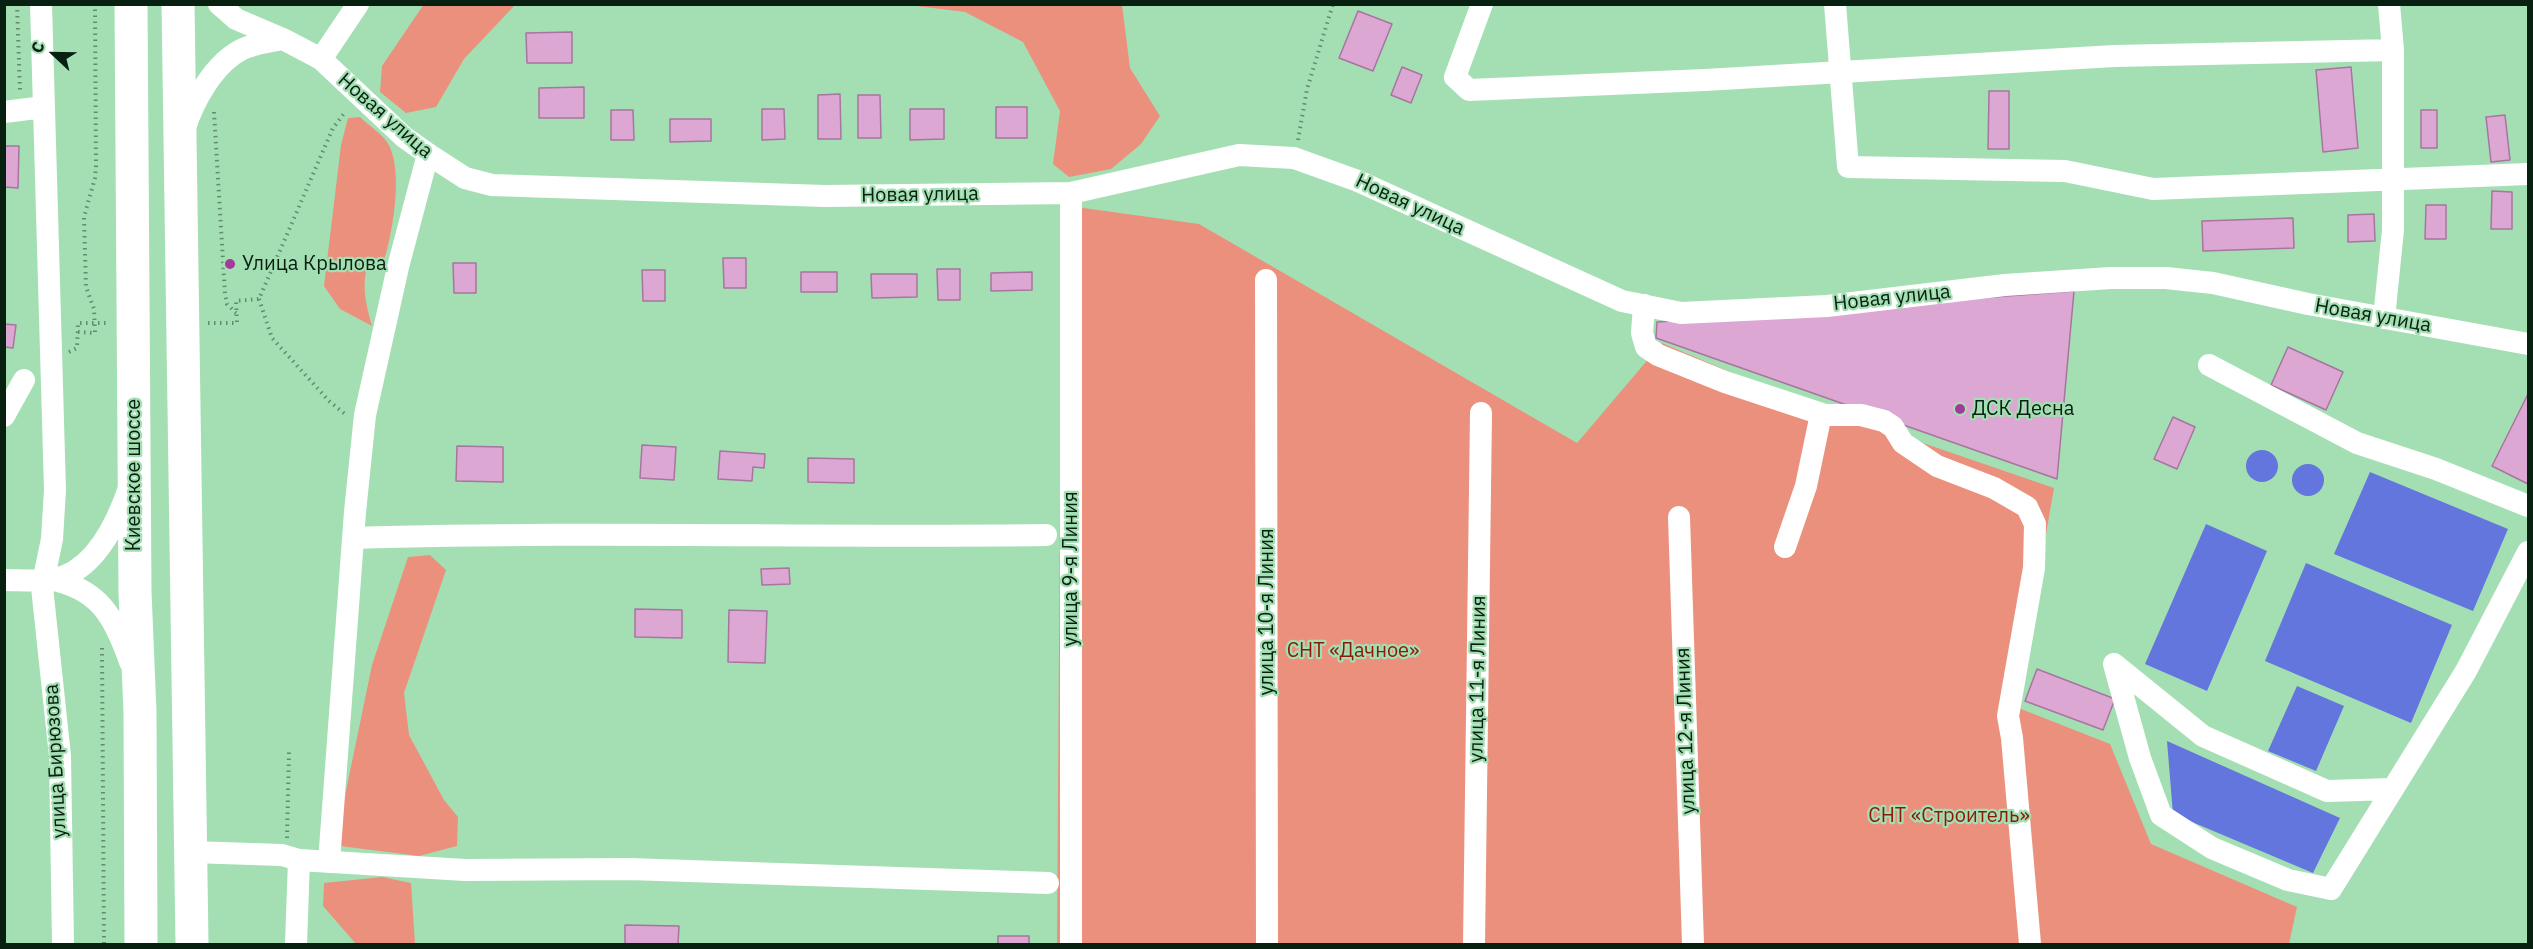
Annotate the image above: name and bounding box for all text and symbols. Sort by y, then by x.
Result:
north arrow [24,24,84,84]
text: С [26,39,49,56]
street label: Новая улица [333,68,437,164]
street label: Новая улица [1352,169,1468,241]
street label: Новая улица [861,182,979,208]
place label: Улица Крылова [242,252,387,276]
marker: Улица Крылова [223,257,237,271]
street label: Новая улица [1832,280,1952,316]
street label: Новая улица [2313,294,2433,338]
place label: ДСК Десна [1972,397,2074,421]
street label: Киевское шоссе [122,399,146,551]
marker: ДСК Десна [1953,402,1967,416]
street label: улица 9-я Линия [1059,491,1083,647]
street label: улица 10-я Линия [1255,528,1279,696]
street label: улица 11-я Линия [1465,595,1491,763]
park label: СНТ «Дачное» [1287,639,1419,663]
street label: улица 12-я Линия [1671,647,1701,815]
street label: улица Бирюзова [40,683,72,839]
park label: СНТ «Строитель» [1868,804,2030,828]

